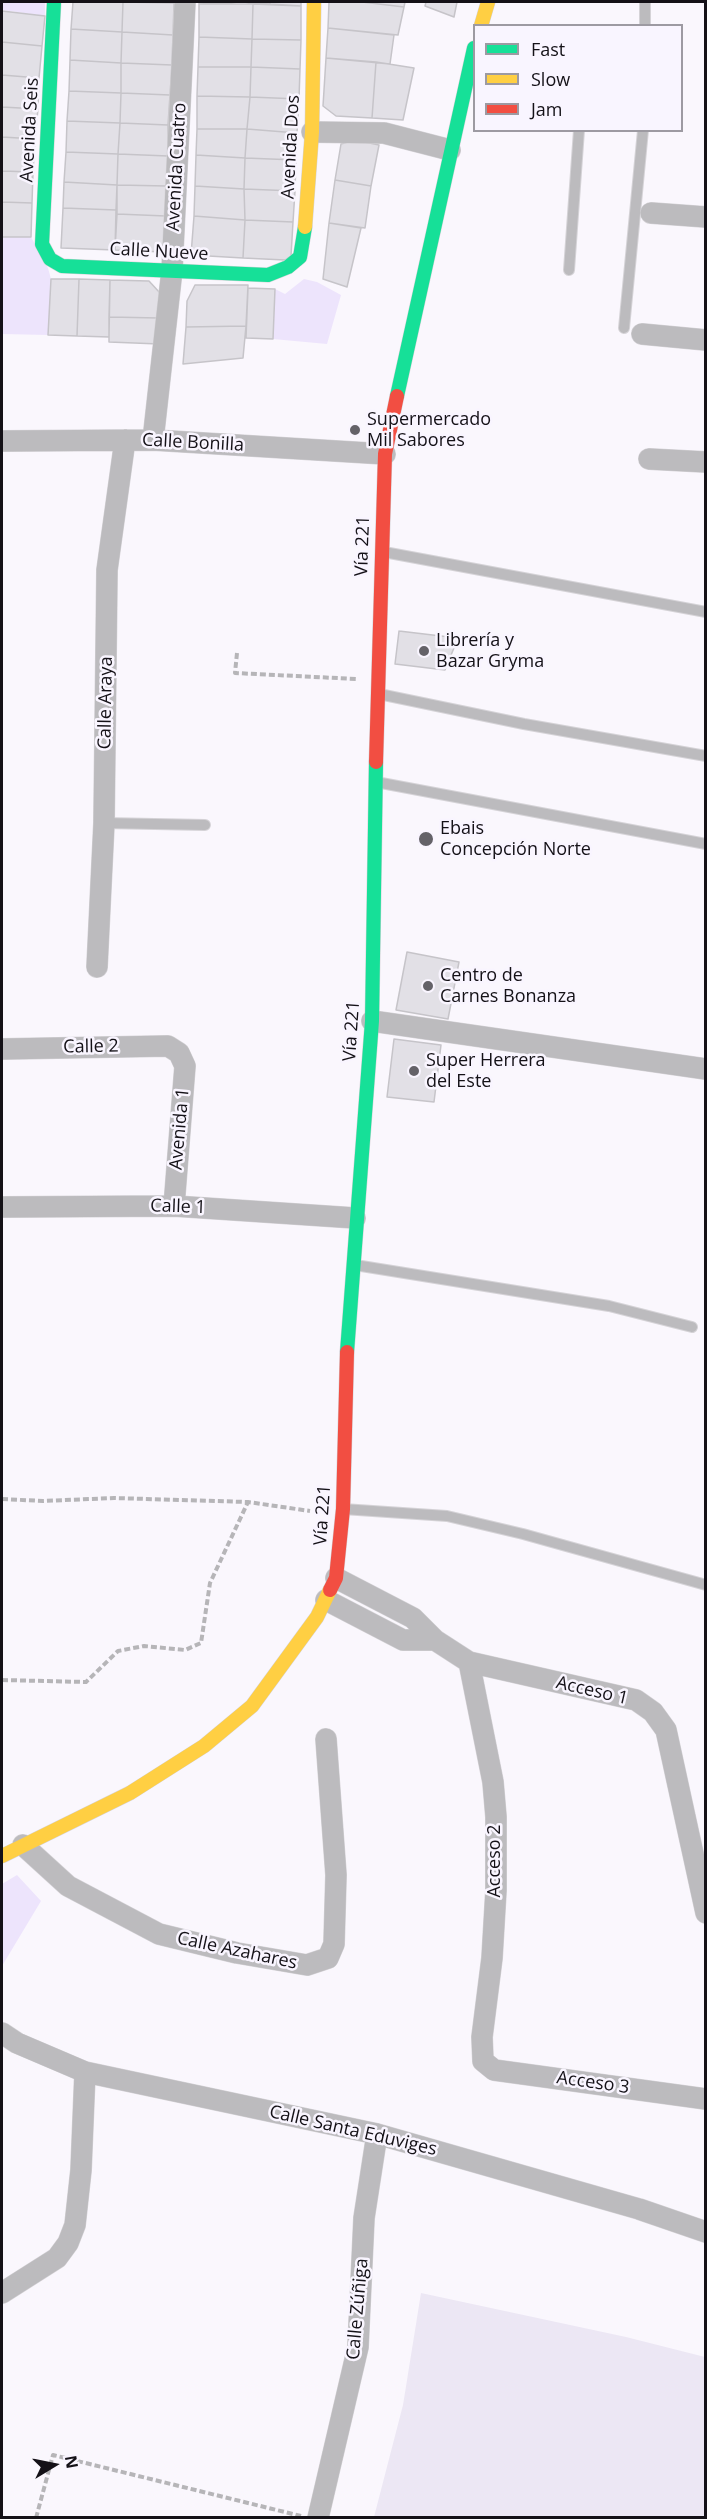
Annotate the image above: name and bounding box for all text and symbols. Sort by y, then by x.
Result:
legend [473,24,683,132]
text: Fast [531,37,565,61]
text: Slow [531,67,570,91]
street label: Avenida Seis [16,77,44,183]
street label: Avenida Dos [277,94,305,200]
text: Jam [531,97,563,121]
street label: Avenida Cuatro [163,102,191,232]
street label: Calle Nueve [109,239,209,265]
place label: Supermercado Mil Sabores [367,409,491,452]
marker: Supermercado Mil Sabores [348,423,362,437]
street label: Calle Bonilla [141,430,245,456]
street label: Vía 221 [351,515,375,577]
place label: Librería y Bazar Gryma [436,630,544,672]
marker: Librería y Bazar Gryma [417,644,431,658]
street label: Calle Araya [94,656,118,750]
place label: Ebais Concepción Norte [440,818,591,860]
marker: Ebais Concepción Norte [417,830,435,848]
place label: Centro de Carnes Bonanza [440,965,576,1008]
marker: Centro de Carnes Bonanza [421,979,435,993]
street label: Vía 221 [339,1000,365,1062]
street label: Calle 2 [63,1036,119,1058]
place label: Super Herrera del Este [426,1050,546,1092]
marker: Super Herrera del Este [407,1064,421,1078]
street label: Avenida 1 [166,1087,194,1171]
street label: Calle 1 [150,1195,206,1219]
street label: Vía 221 [310,1484,336,1546]
street label: Acceso 1 [554,1672,630,1710]
street label: Acceso 2 [484,1824,506,1898]
street label: Calle Azahares [175,1928,299,1974]
street label: Acceso 3 [555,2067,631,2099]
street label: Calle Santa Eduviges [267,2101,439,2161]
street label: Calle Zúñiga [343,2257,373,2361]
north arrow [24,2435,84,2495]
text: N [60,2454,84,2470]

